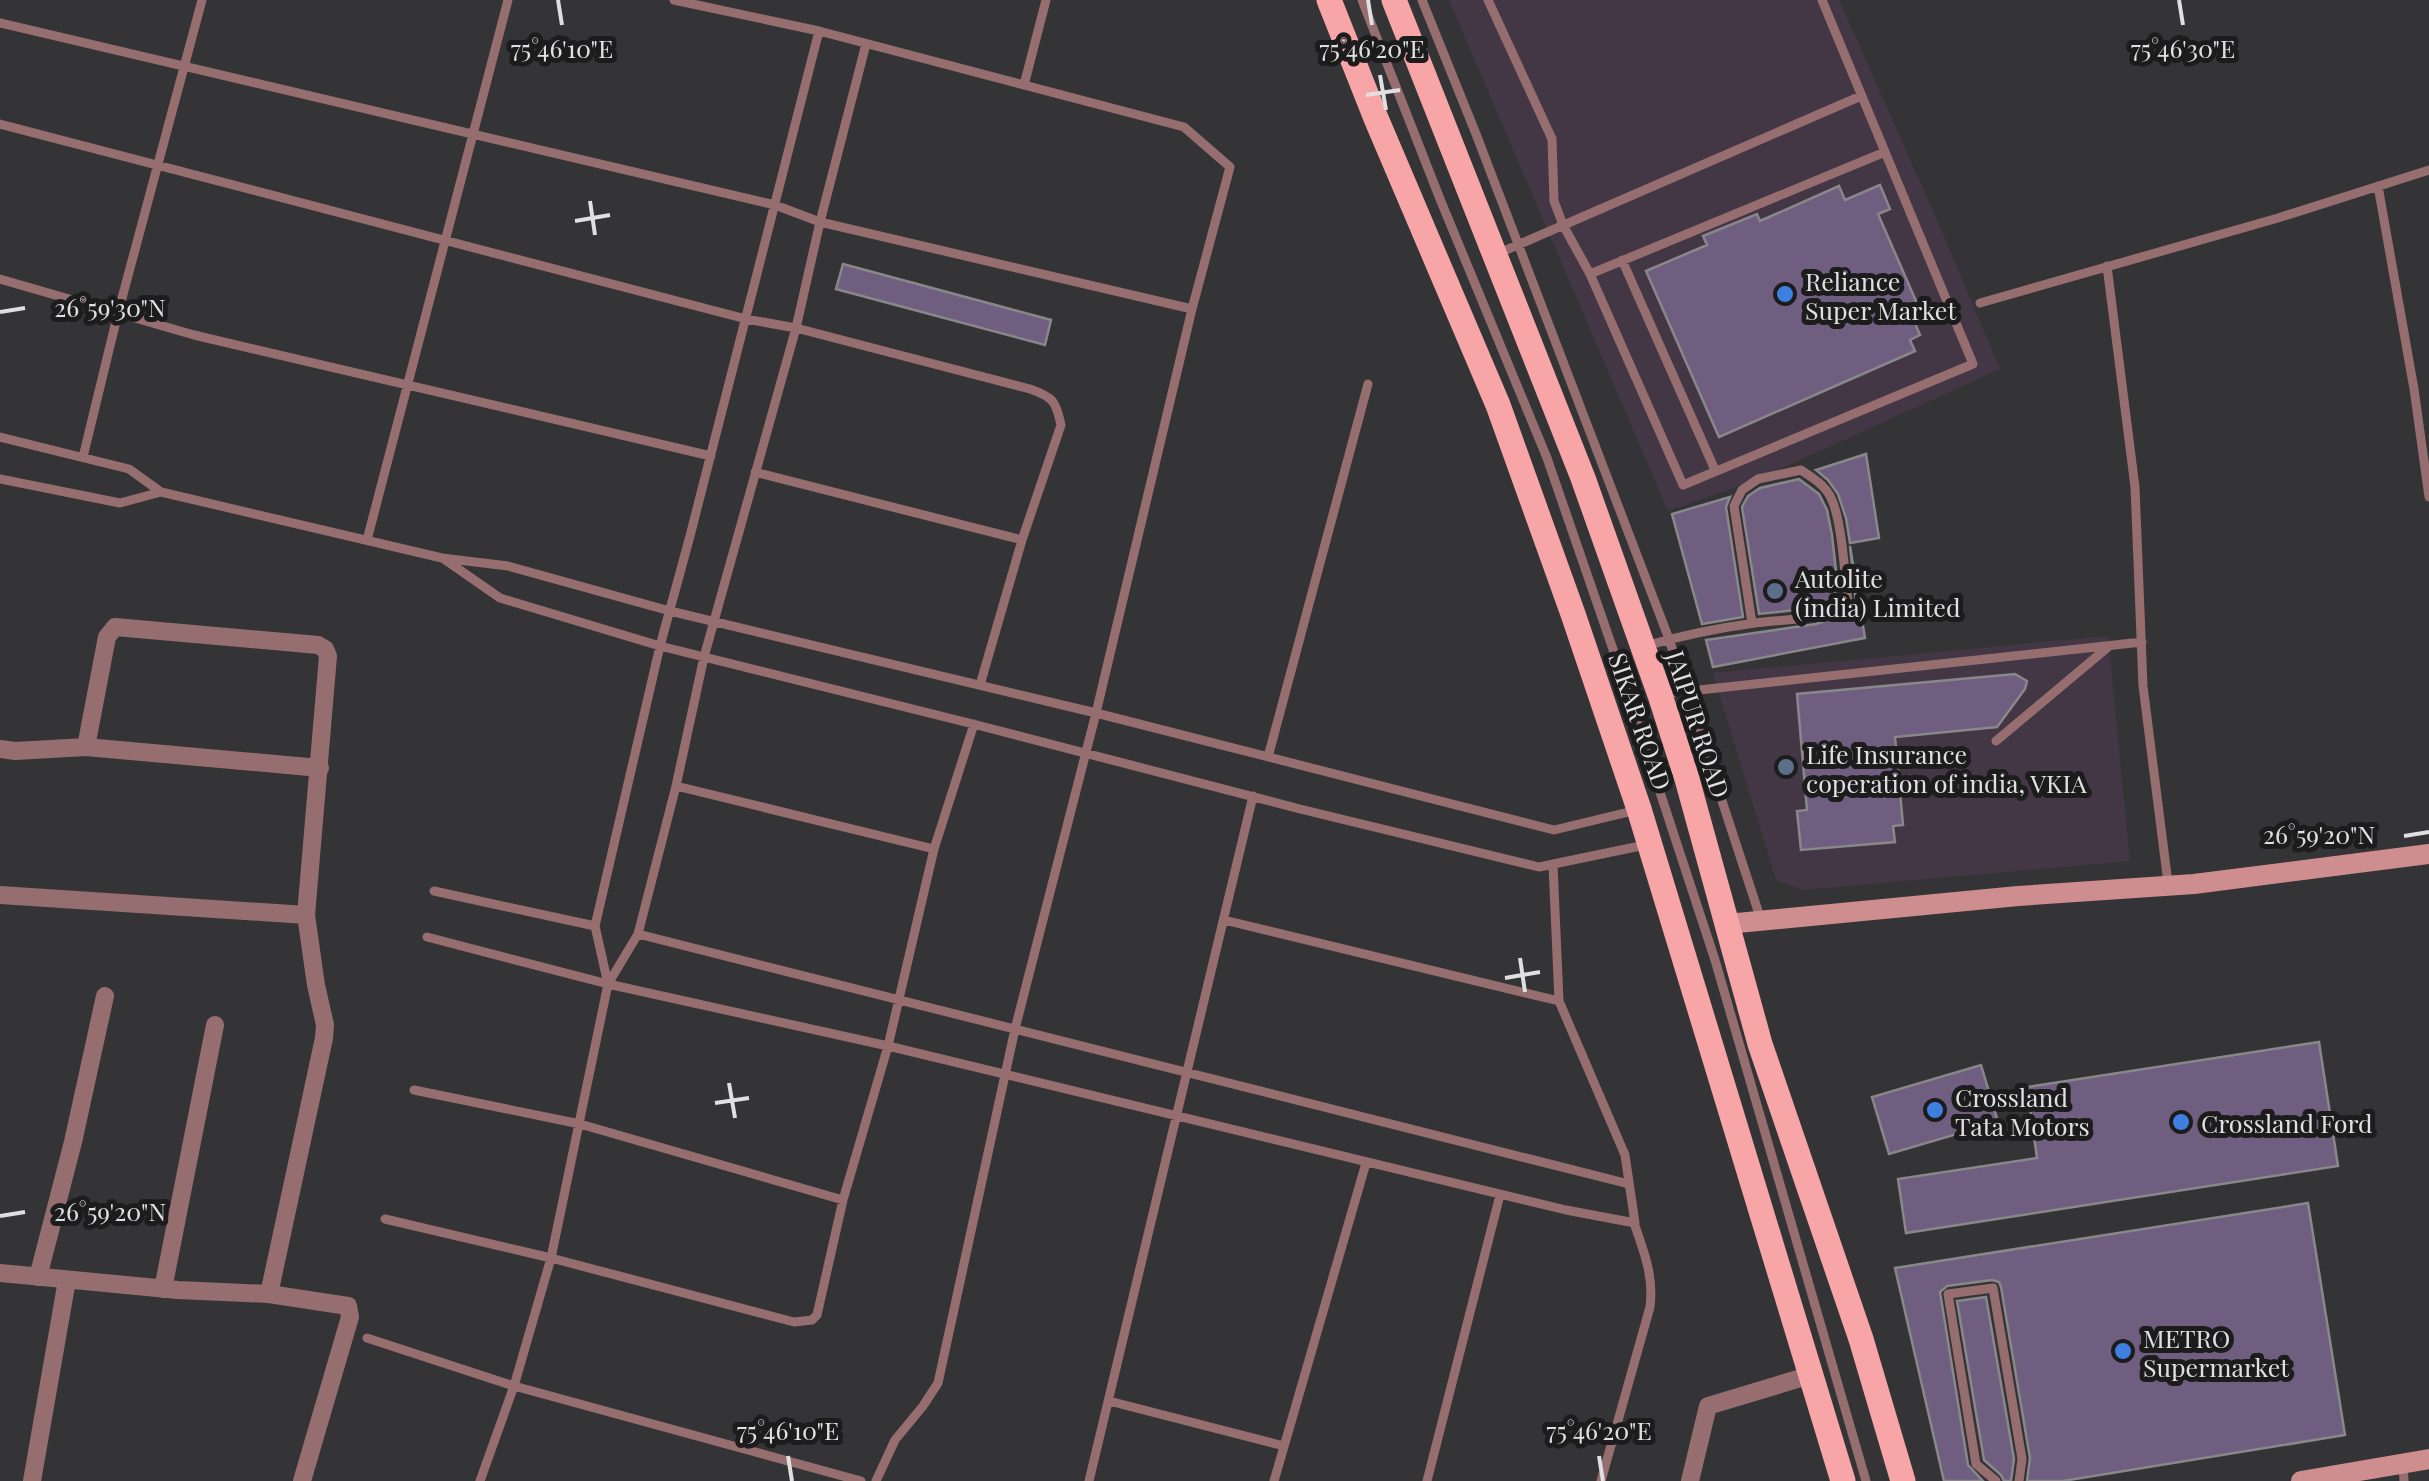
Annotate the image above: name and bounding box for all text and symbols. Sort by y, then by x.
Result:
text: 75°46'10"E [511,31,613,64]
text: 75°46'20"E [1319,31,1425,64]
text: 75°46'30"E [2131,31,2235,64]
place label: Reliance Super Market [1805,264,1957,326]
marker: Reliance Super Market [1774,283,1796,305]
text: 26°59'30"N [54,290,166,323]
place label: Autolite (india) Limited [1794,561,1960,623]
marker: Autolite (india) Limited [1764,580,1786,602]
street label: JAIPUR ROAD [1659,645,1738,802]
street label: SIKAR ROAD [1602,648,1680,794]
place label: Life Insurance coperation of india, VKIA [1806,737,2087,799]
marker: Life Insurance coperation of india, VKIA [1775,756,1797,778]
text: 26°59'20"N [2263,817,2375,850]
place label: Crossland Tata Motors [1955,1080,2090,1142]
marker: Crossland Tata Motors [1924,1099,1946,1121]
place label: Crossland Ford [2201,1106,2373,1139]
marker: Crossland Ford [2170,1111,2192,1133]
text: 26°59'20"N [54,1194,166,1227]
place label: METRO Supermarket [2143,1321,2290,1383]
marker: METRO Supermarket [2112,1340,2134,1362]
text: 75°46'10"E [737,1413,839,1446]
text: 75°46'20"E [1546,1413,1652,1446]

